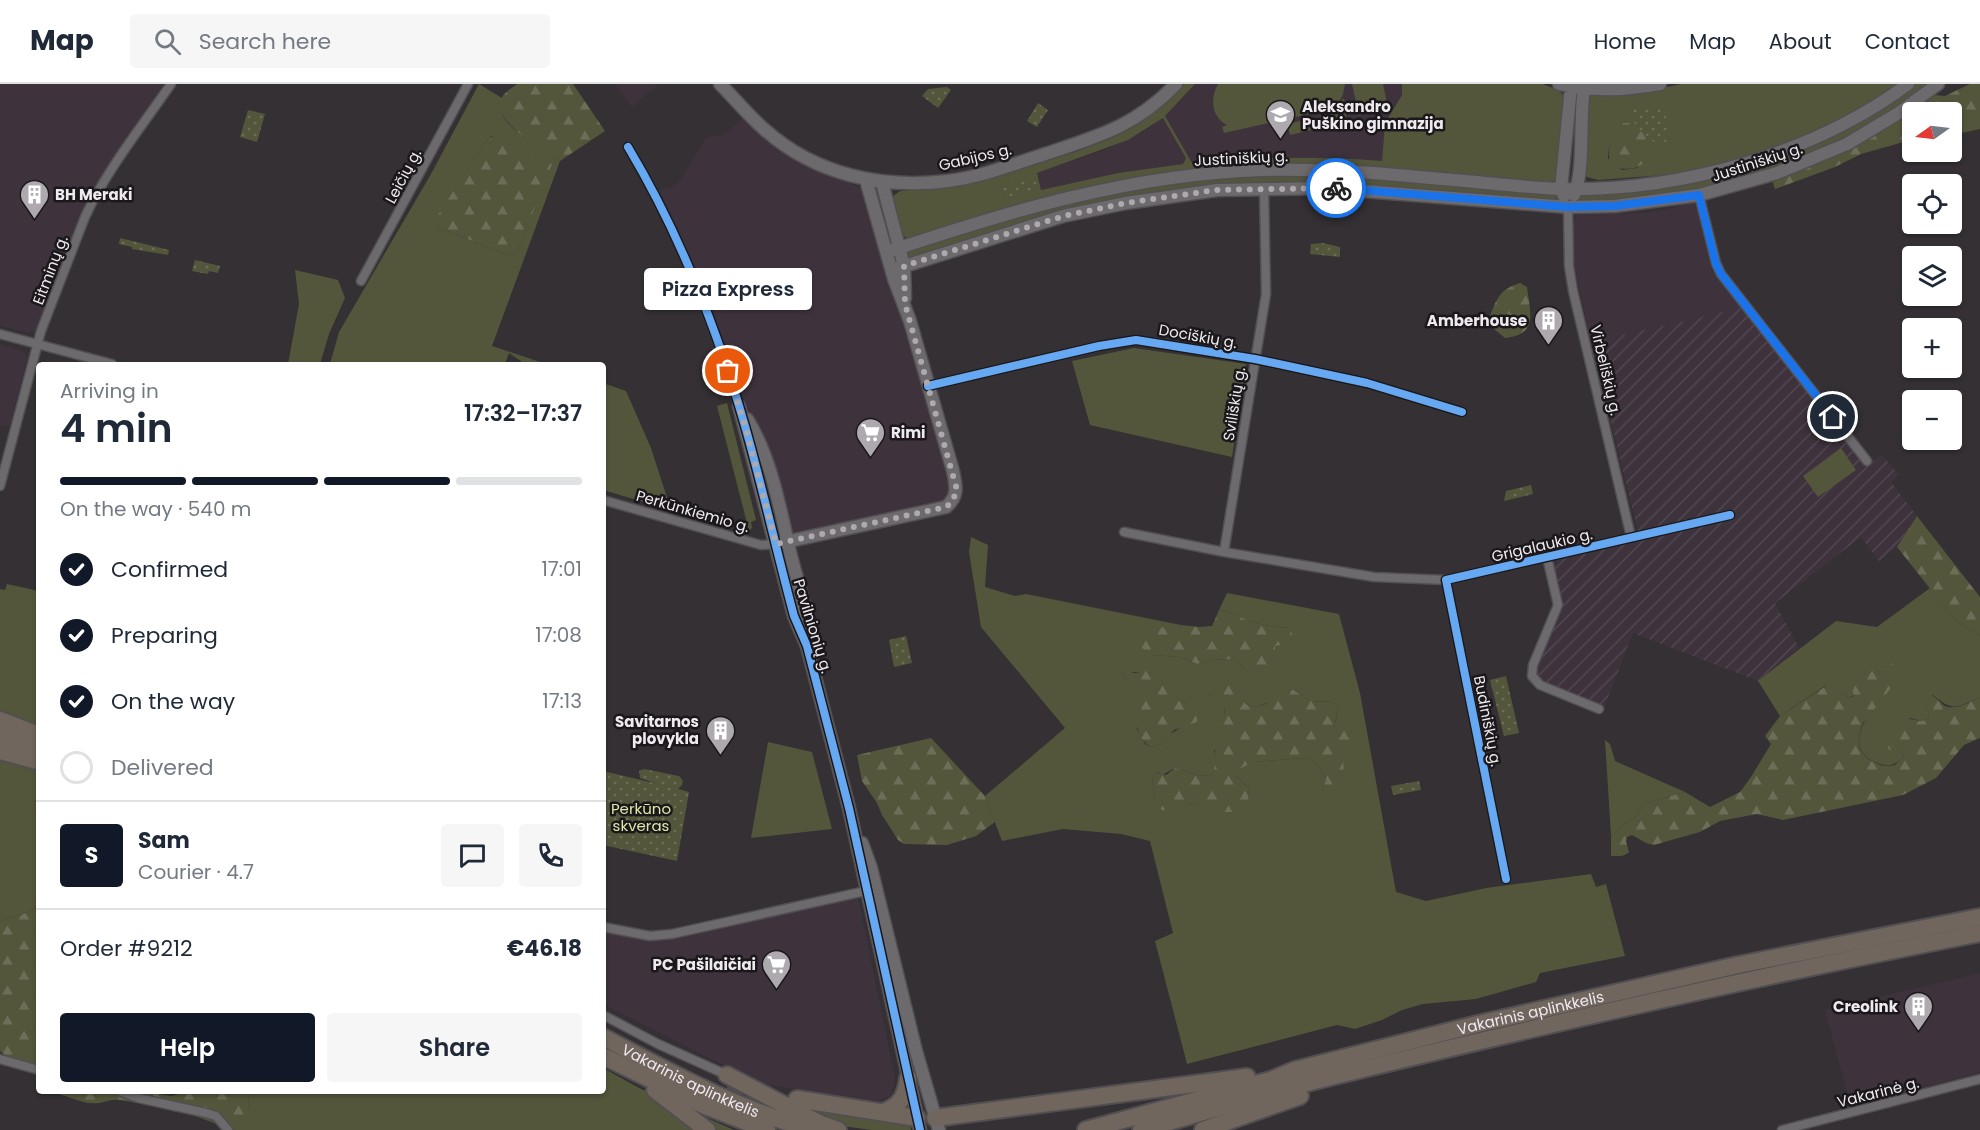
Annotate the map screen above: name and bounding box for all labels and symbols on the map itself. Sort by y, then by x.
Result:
place label: Aleksandro Puškino gimnazija [1302,96,1444,134]
school or university icon: Aleksandro Puškino gimnazija [1265,99,1297,141]
north arrow [1902,102,1962,162]
street label: Justiniškių g. [1709,137,1805,187]
street label: Gabijos g. [937,138,1013,176]
street label: Leičių g. [380,145,426,207]
street label: Justiniškių g. [1194,145,1288,171]
courier [1306,158,1366,218]
building icon: BH Meraki [18,178,50,220]
place label: BH Meraki [55,184,132,205]
street label: Eitminų g. [27,232,73,308]
callout: Pizza Express [644,269,812,311]
building icon: Amberhouse [1532,304,1564,346]
place label: Amberhouse [1427,310,1527,331]
street label: Dociškių g. [1157,319,1239,353]
street label: Virbeliškių g. [1585,323,1627,417]
pin [702,345,753,396]
street label: Sviliškių g. [1218,366,1250,442]
pin [1807,391,1858,442]
supermarket icon: Rimi [854,416,886,458]
place label: Rimi [891,422,926,443]
street label: Perkūnkiemio g. [634,485,752,537]
street label: Grigalaukio g. [1489,523,1595,567]
street label: Pavilnionių g. [789,576,837,676]
street label: Budiniškių g. [1469,674,1507,768]
place label: Savitarnos plovykla [615,711,699,749]
building icon: Savitarnos plovykla [704,714,736,756]
park label: Perkūno skveras [611,798,671,836]
supermarket icon: PC Pašilaičiai [761,948,793,990]
place label: PC Pašilaičiai [653,954,756,975]
street label: Vakarinis aplinkkelis [1455,985,1606,1039]
building icon: Creolink [1903,990,1935,1032]
place label: Creolink [1833,996,1899,1017]
street label: Vakarinis aplinkkelis [619,1038,763,1122]
street label: Vakarinė g. [1835,1072,1921,1112]

